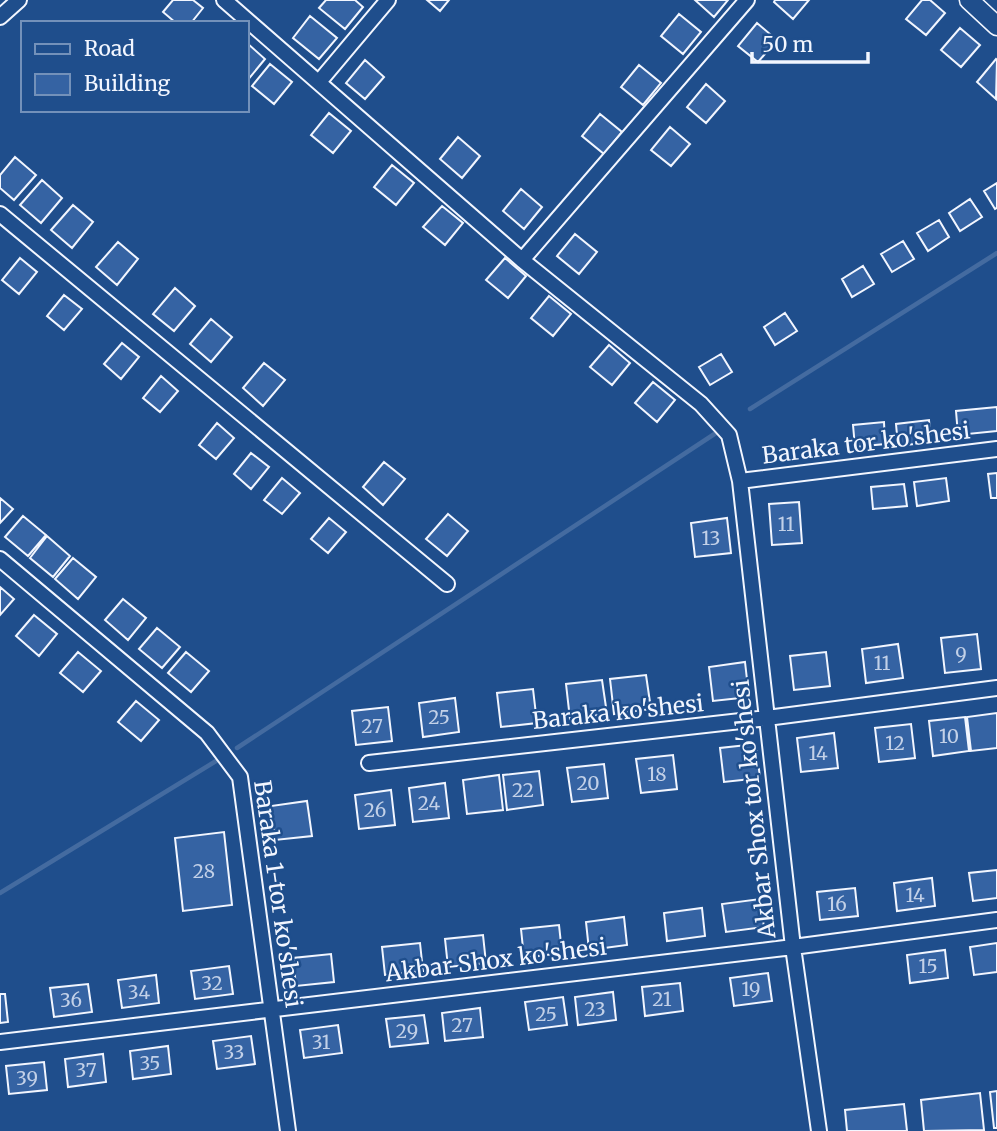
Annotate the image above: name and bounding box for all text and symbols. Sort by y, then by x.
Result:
legend [21,21,248,112]
scale bar [752,21,867,65]
text: 50 m [762,31,813,58]
text: Road [84,35,135,62]
text: Building [84,70,171,97]
street label: Baraka tor ko'shesi [760,415,972,470]
house number: 11 [778,512,795,536]
house number: 13 [702,526,720,550]
house number: 9 [955,642,967,666]
house number: 11 [874,651,891,675]
street label: Akbar Shox tor ko'shesi [725,678,782,941]
street label: Baraka ko'shesi [531,688,705,735]
house number: 25 [428,705,450,729]
house number: 27 [361,714,383,738]
house number: 10 [939,724,959,748]
house number: 12 [885,731,905,755]
house number: 14 [808,741,828,765]
house number: 18 [647,762,667,786]
house number: 20 [576,771,600,795]
street label: Baraka 1-tor ko'shesi [248,778,309,1010]
house number: 22 [512,778,534,802]
house number: 24 [418,791,441,815]
house number: 26 [364,798,386,822]
house number: 28 [193,859,215,883]
house number: 14 [905,883,925,907]
house number: 16 [827,892,847,916]
street label: Akbar Shox ko'shesi [383,932,608,988]
house number: 15 [918,954,938,978]
house number: 32 [201,971,223,995]
house number: 19 [741,977,761,1001]
house number: 34 [128,980,150,1004]
house number: 21 [652,987,672,1011]
house number: 36 [60,988,82,1012]
house number: 23 [584,997,606,1021]
house number: 25 [535,1002,557,1026]
house number: 27 [451,1013,473,1037]
house number: 29 [396,1019,418,1043]
house number: 31 [312,1030,331,1054]
house number: 33 [224,1040,244,1064]
house number: 35 [140,1051,160,1075]
house number: 37 [75,1058,97,1082]
house number: 39 [16,1066,38,1090]

